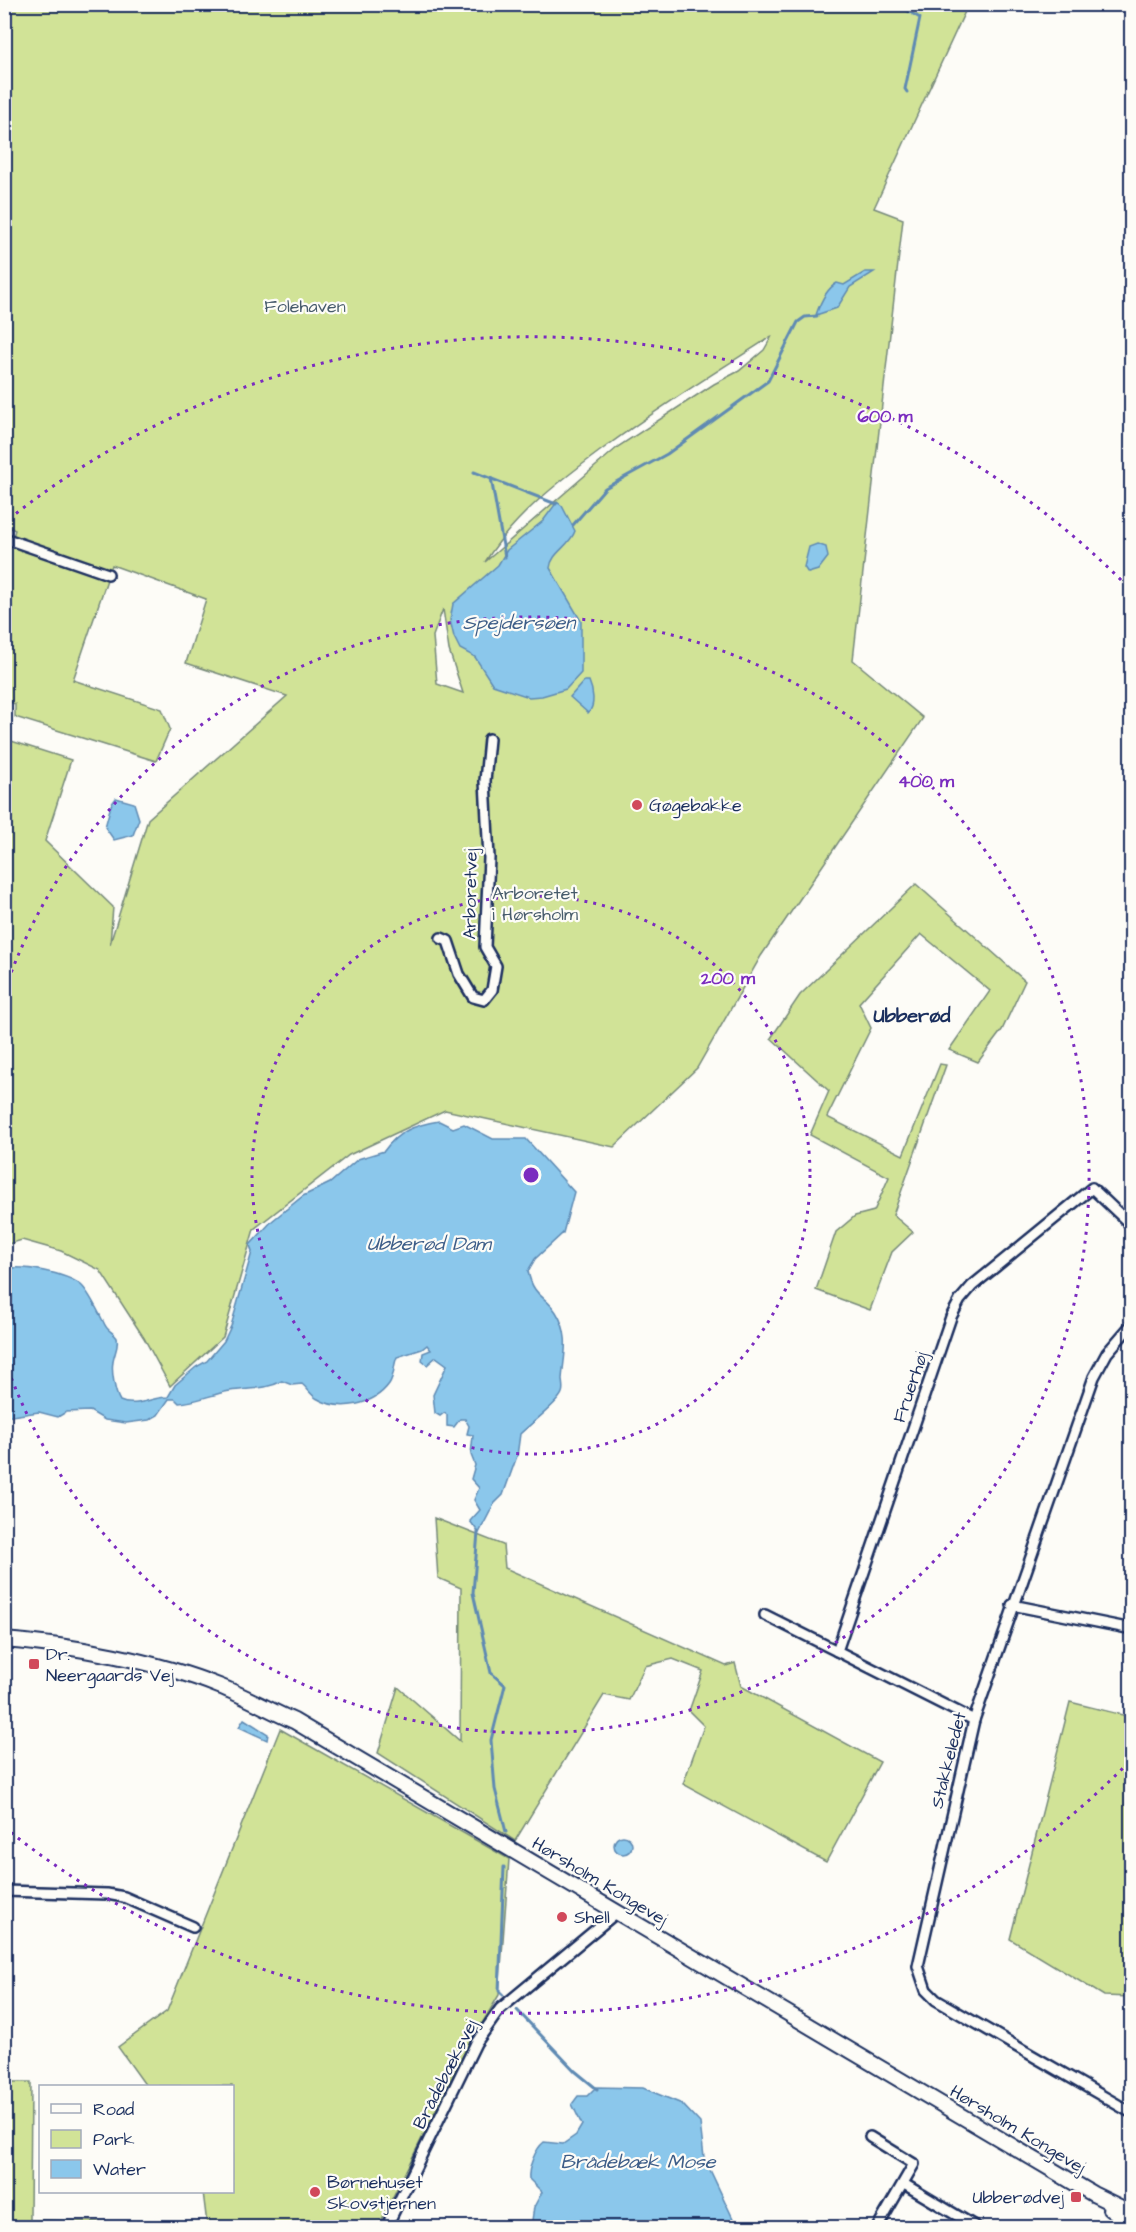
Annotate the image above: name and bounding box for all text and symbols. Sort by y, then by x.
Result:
park label: Folehaven [264,294,346,319]
text: 600 m [857,404,914,429]
water label: Spejdersøen [463,609,577,637]
text: 400 m [898,769,955,794]
place label: Gøgebakke [649,793,742,819]
marker: Gøgebakke [630,798,644,812]
street label: Arboretvej [457,848,484,940]
park label: Arboretet i Hørsholm [492,881,579,927]
text: 200 m [700,966,756,991]
district label: Ubberød [873,1002,951,1030]
centre of rings [521,1165,541,1185]
water label: Ubberød Dam [367,1230,493,1258]
street label: Fruerhøj [887,1348,935,1426]
place label: Dr. Neergaards Vej [46,1642,175,1689]
marker: Dr. Neergaards Vej [27,1657,41,1671]
street label: Stakkeledet [924,1709,973,1811]
street label: Hørsholm Kongevej [527,1831,673,1933]
place label: Shell [574,1905,610,1930]
marker: Shell [555,1910,569,1924]
street label: Brådebæksvej [407,2014,484,2133]
street label: Hørsholm Kongevej [945,2079,1091,2181]
legend [39,2085,234,2193]
text: Road [93,2097,134,2122]
text: Park [93,2127,135,2152]
water label: Brådebæk Mose [560,2148,717,2176]
text: Water [93,2157,146,2182]
place label: Børnehuset Skovstjernen [327,2170,436,2216]
marker: Børnehuset Skovstjernen [308,2185,322,2199]
place label: Ubberødvej [972,2185,1065,2210]
marker: Ubberødvej [1069,2190,1083,2204]

